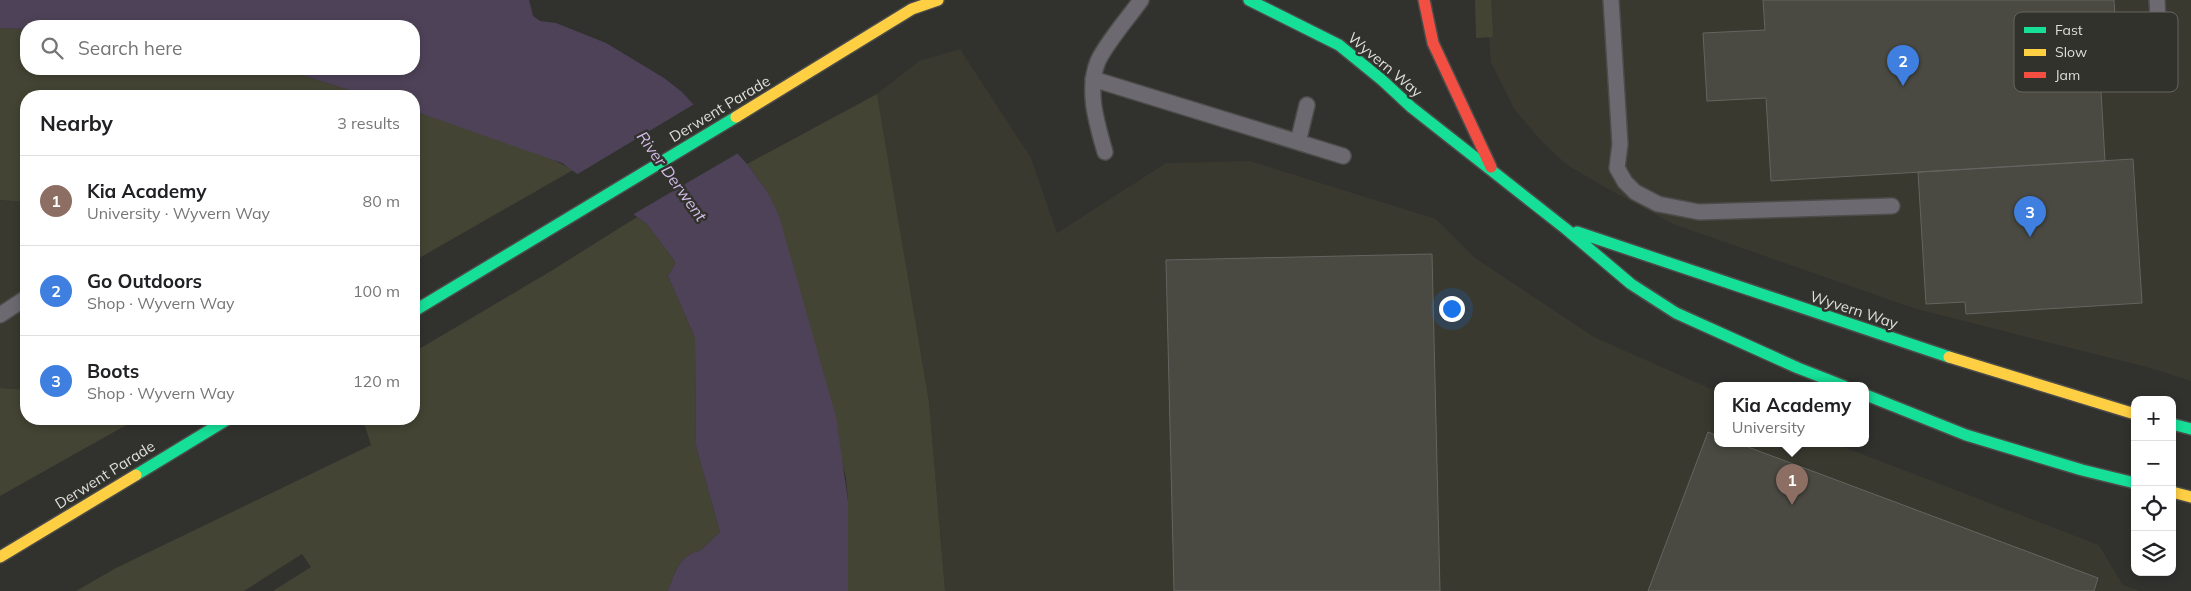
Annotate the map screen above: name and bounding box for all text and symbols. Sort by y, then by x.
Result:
legend [2014,12,2178,92]
search box [20,20,420,75]
text: Fast [2055,21,2083,39]
street label: Wyvern Way [1344,28,1426,101]
icon: search [38,34,66,62]
text: Search here [78,36,182,60]
text: Slow [2055,43,2087,61]
pin: 2 [1887,45,1919,86]
text: Jam [2055,66,2080,84]
street label: Derwent Parade [666,71,774,146]
text: Nearby [40,110,113,136]
text: 3 results [337,113,400,133]
water label: River Derwent [633,127,712,225]
text: Kia Academy [87,179,207,203]
text: 1 [51,191,61,211]
text: 80 m [363,191,400,211]
pin: 3 [2014,196,2046,237]
text: University · Wyvern Way [87,203,270,223]
text: Go Outdoors [87,269,202,293]
text: 2 [51,281,61,301]
text: 100 m [353,281,400,301]
street label: Wyvern Way [1808,286,1901,333]
text: Shop · Wyvern Way [87,293,235,313]
your location [1439,296,1465,322]
text: Boots [87,359,139,383]
text: 3 [51,371,61,391]
text: 120 m [353,371,400,391]
popup [1714,382,1869,447]
text: Shop · Wyvern Way [87,383,235,403]
text: Kia Academy [1732,393,1851,417]
map controls [2131,396,2176,576]
button: + [2131,396,2176,441]
text: University [1732,417,1805,437]
street label: Derwent Parade [51,436,158,513]
button: − [2131,441,2176,486]
pin: 1 [1776,464,1808,505]
button: locate [2131,486,2176,531]
button: layers [2131,531,2176,576]

